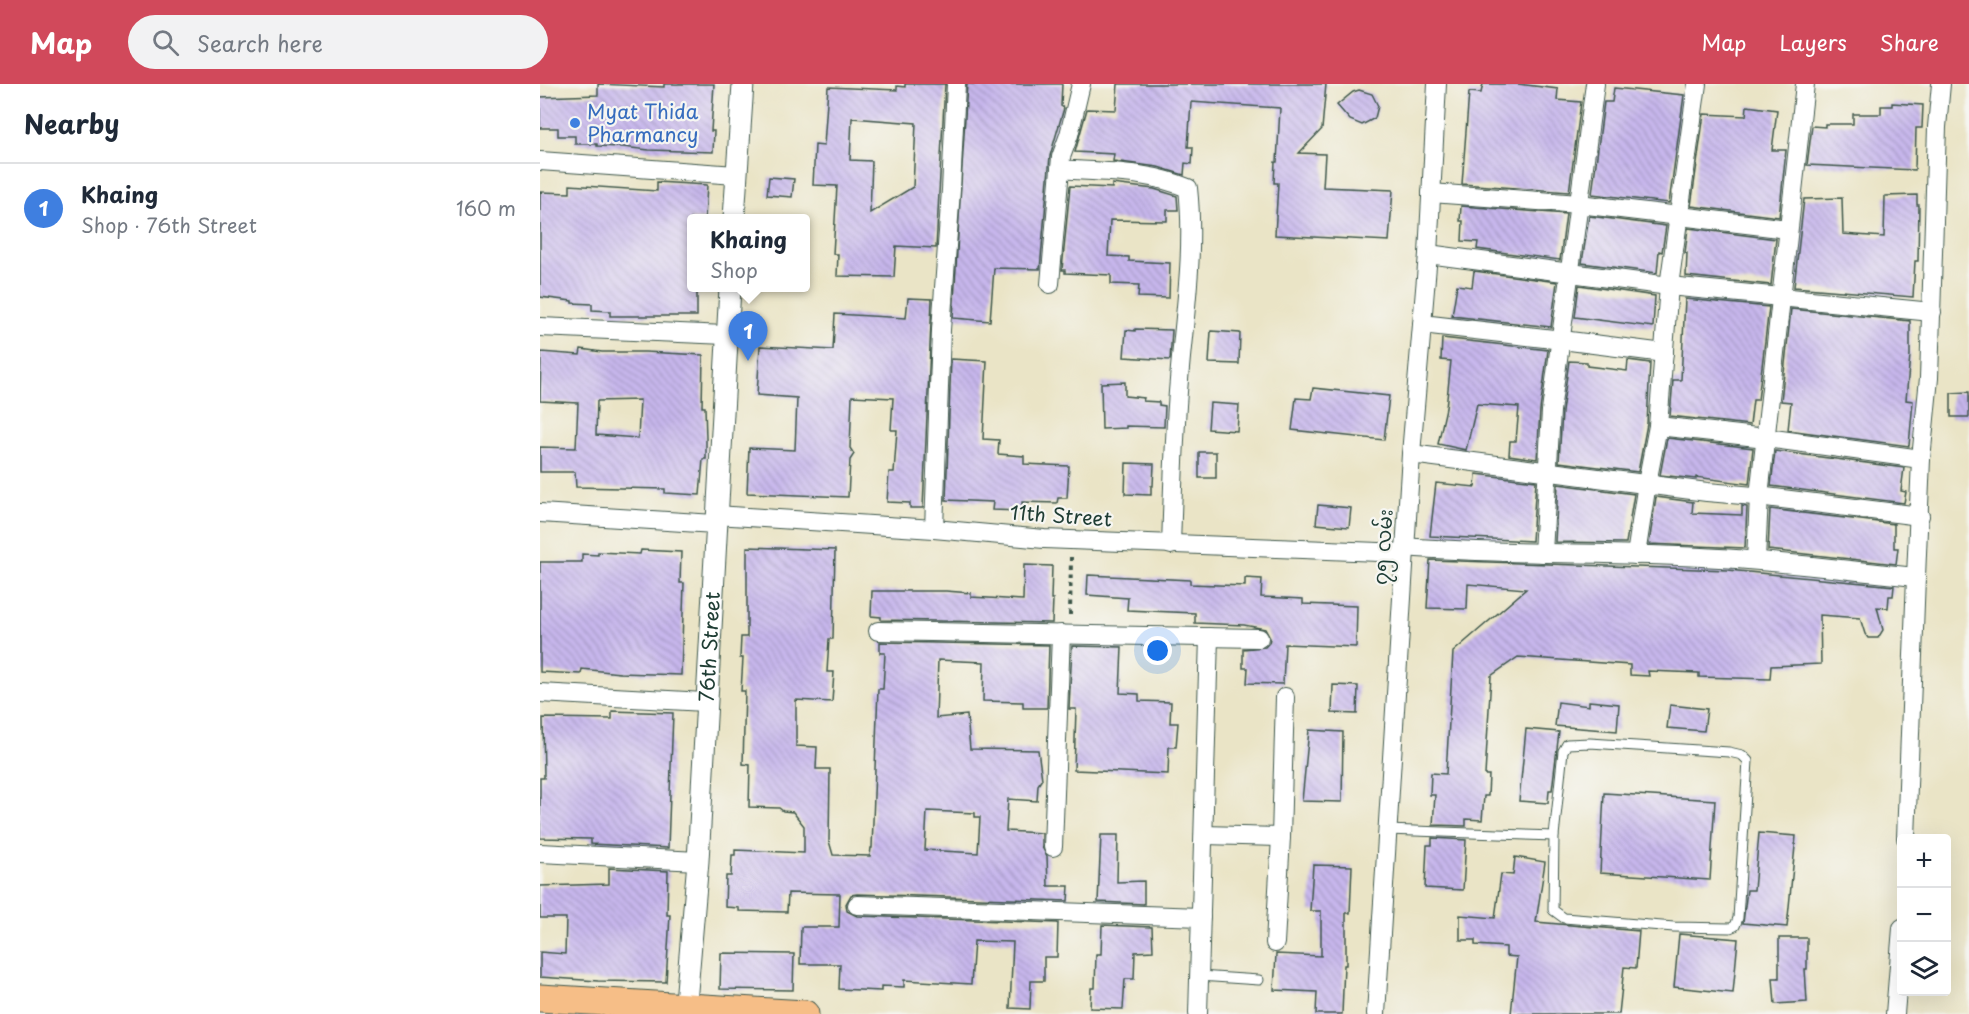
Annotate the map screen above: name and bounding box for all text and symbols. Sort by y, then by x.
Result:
search box [128,15,548,69]
text: Map [30,21,92,64]
icon: search [149,26,182,59]
text: Search here [197,26,323,59]
text: Map [1702,26,1746,58]
text: Layers [1779,26,1847,58]
text: Share [1880,26,1939,58]
place label: Myat Thida Pharmancy [587,96,699,149]
text: Nearby [24,104,119,143]
marker: Myat Thida Pharmancy [568,116,582,130]
text: Khaing [81,177,158,210]
text: 1 [39,193,48,223]
text: 160 m [456,193,516,223]
text: Shop · 76th Street [81,210,257,240]
popup [687,214,810,292]
text: Khaing [710,222,787,255]
text: Shop [710,255,758,285]
pin: 1 [728,312,768,361]
street label: 11th Street [1009,496,1113,534]
street label: ၇၅ လမ်း [1364,508,1402,586]
street label: 76th Street [691,591,727,703]
your location [1143,636,1172,665]
map controls [1897,834,1951,996]
button: + [1897,834,1951,888]
button: − [1897,888,1951,942]
button: layers [1897,942,1951,996]

